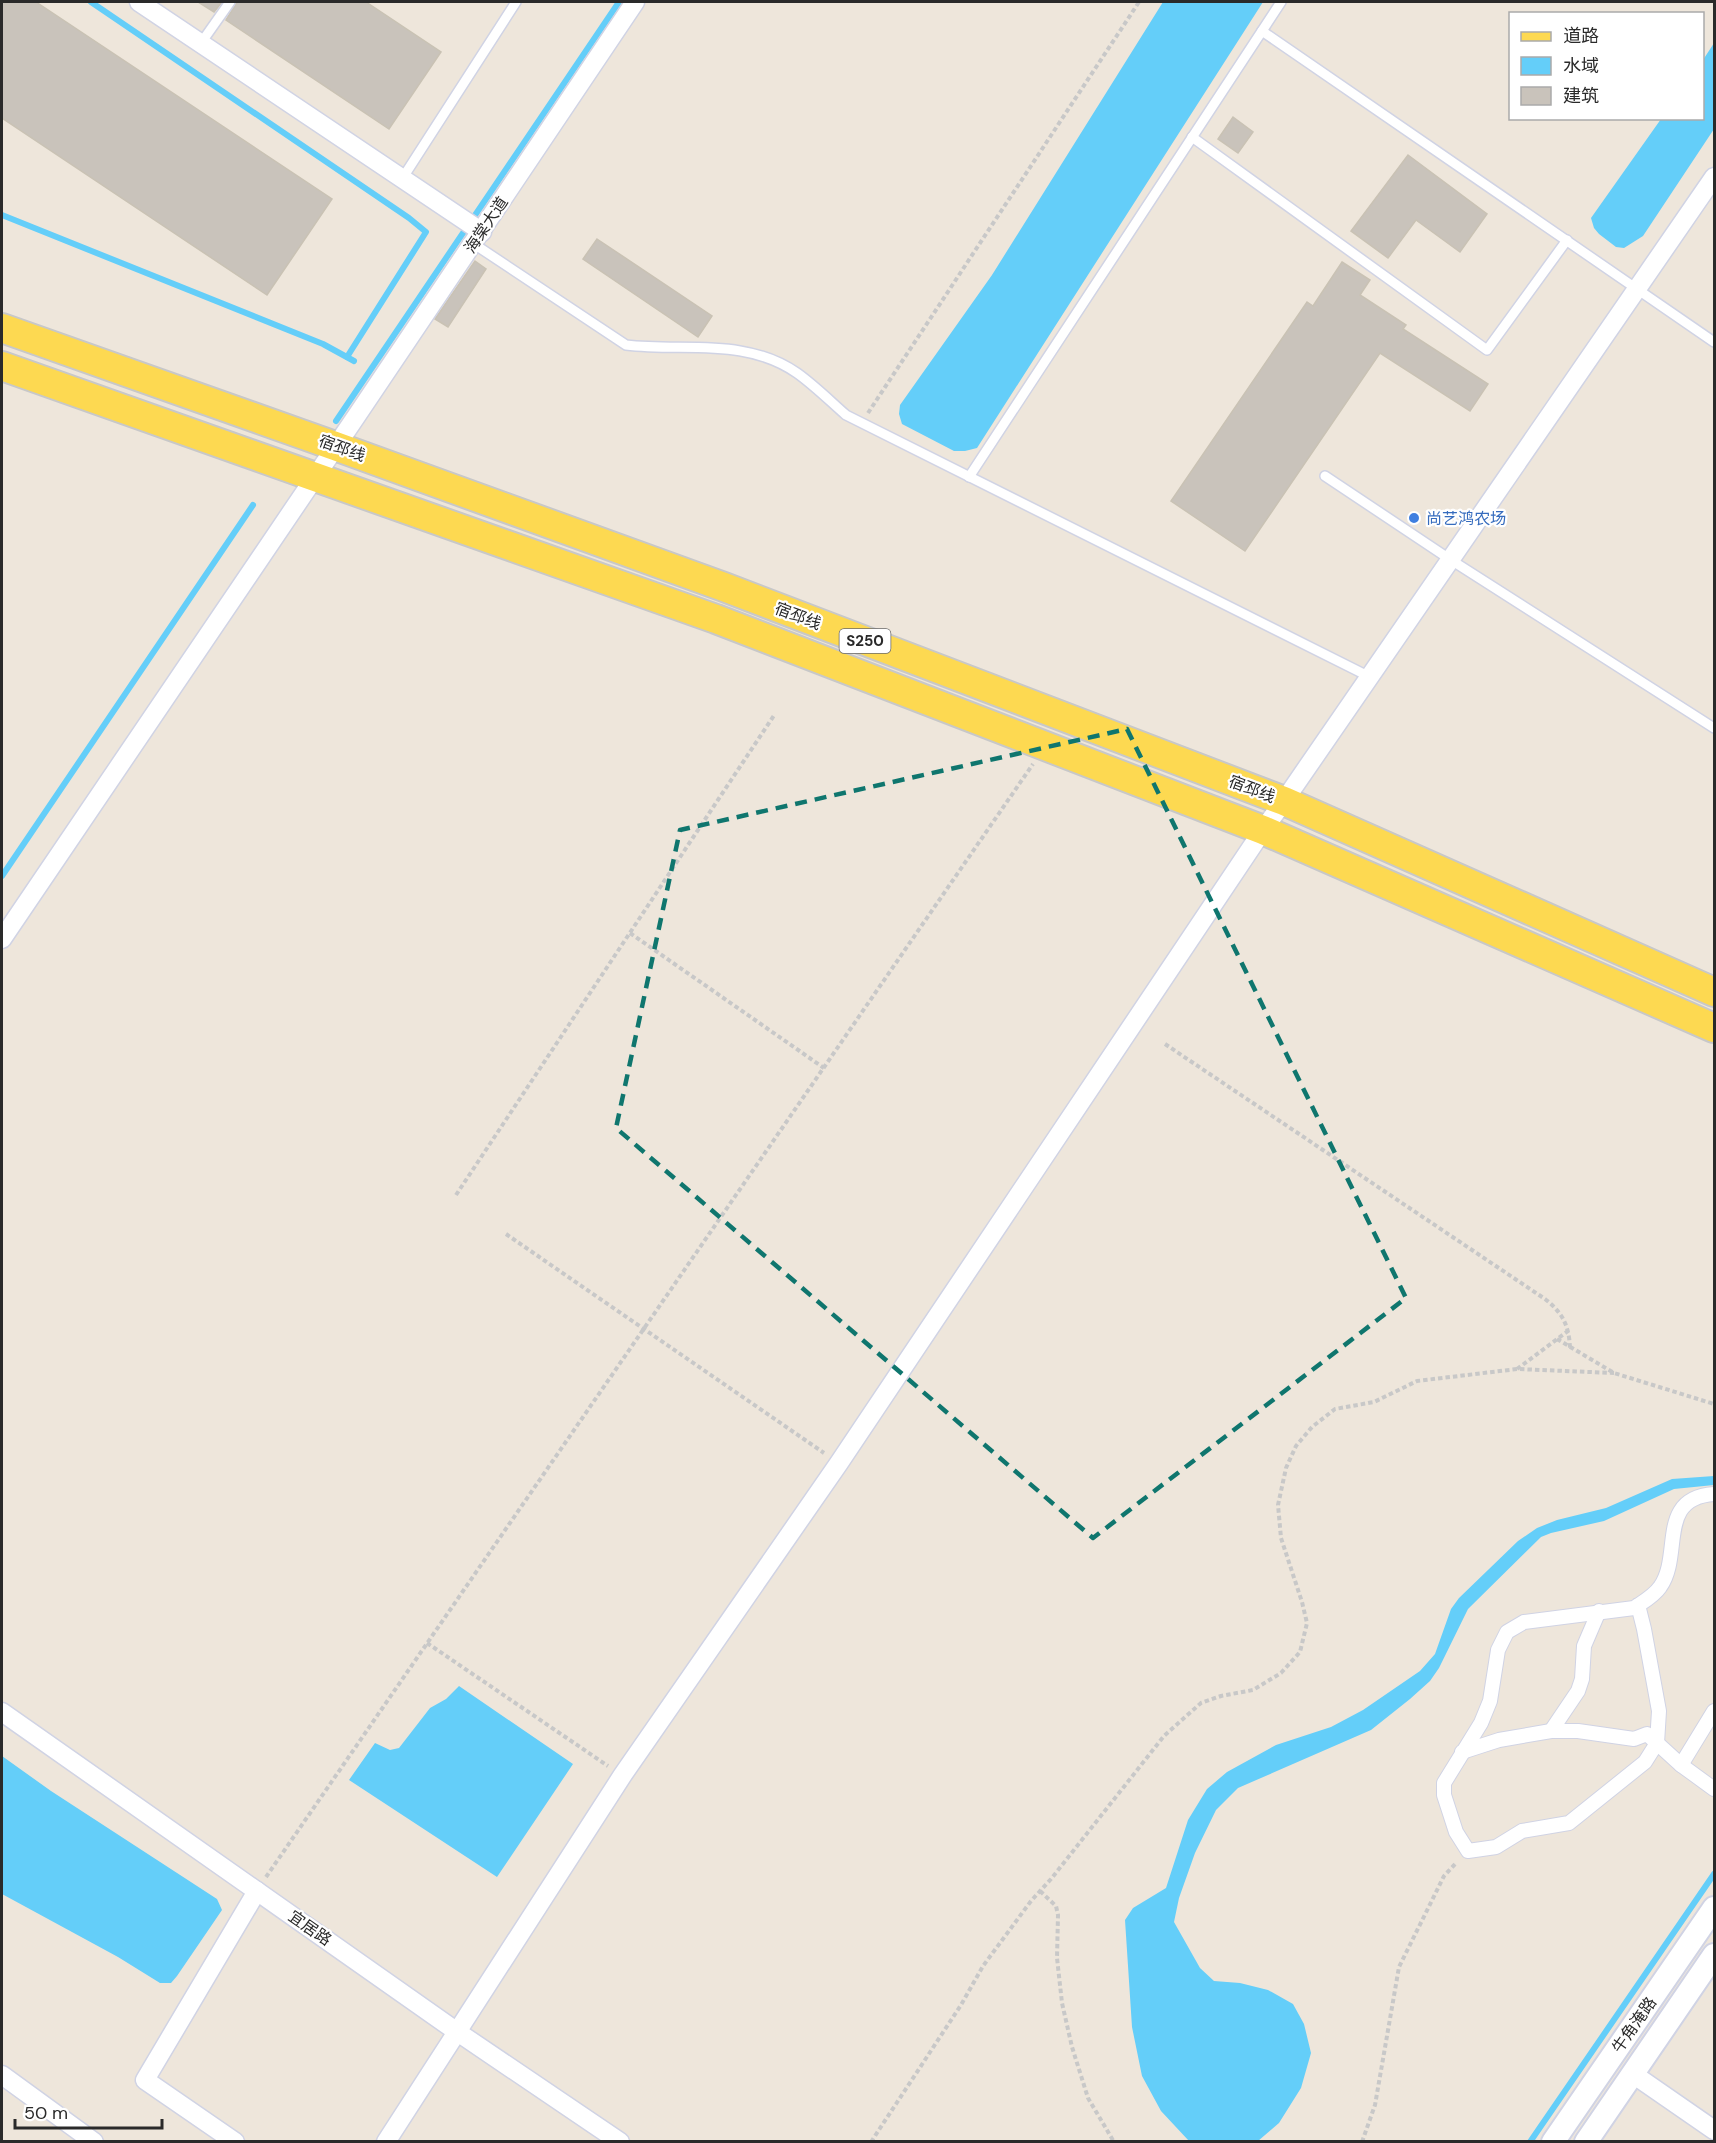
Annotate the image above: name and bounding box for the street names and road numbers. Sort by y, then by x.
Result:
street label: 海棠大道 [459,193,513,257]
street label: 宿邳线 [316,430,368,466]
street label: 宿邳线 [772,598,824,634]
road number: S250 [840,629,890,653]
street label: 宿邳线 [1226,771,1278,807]
street label: 宜居路 [284,1906,336,1950]
street label: 牛角淹路 [1607,1993,1661,2057]

